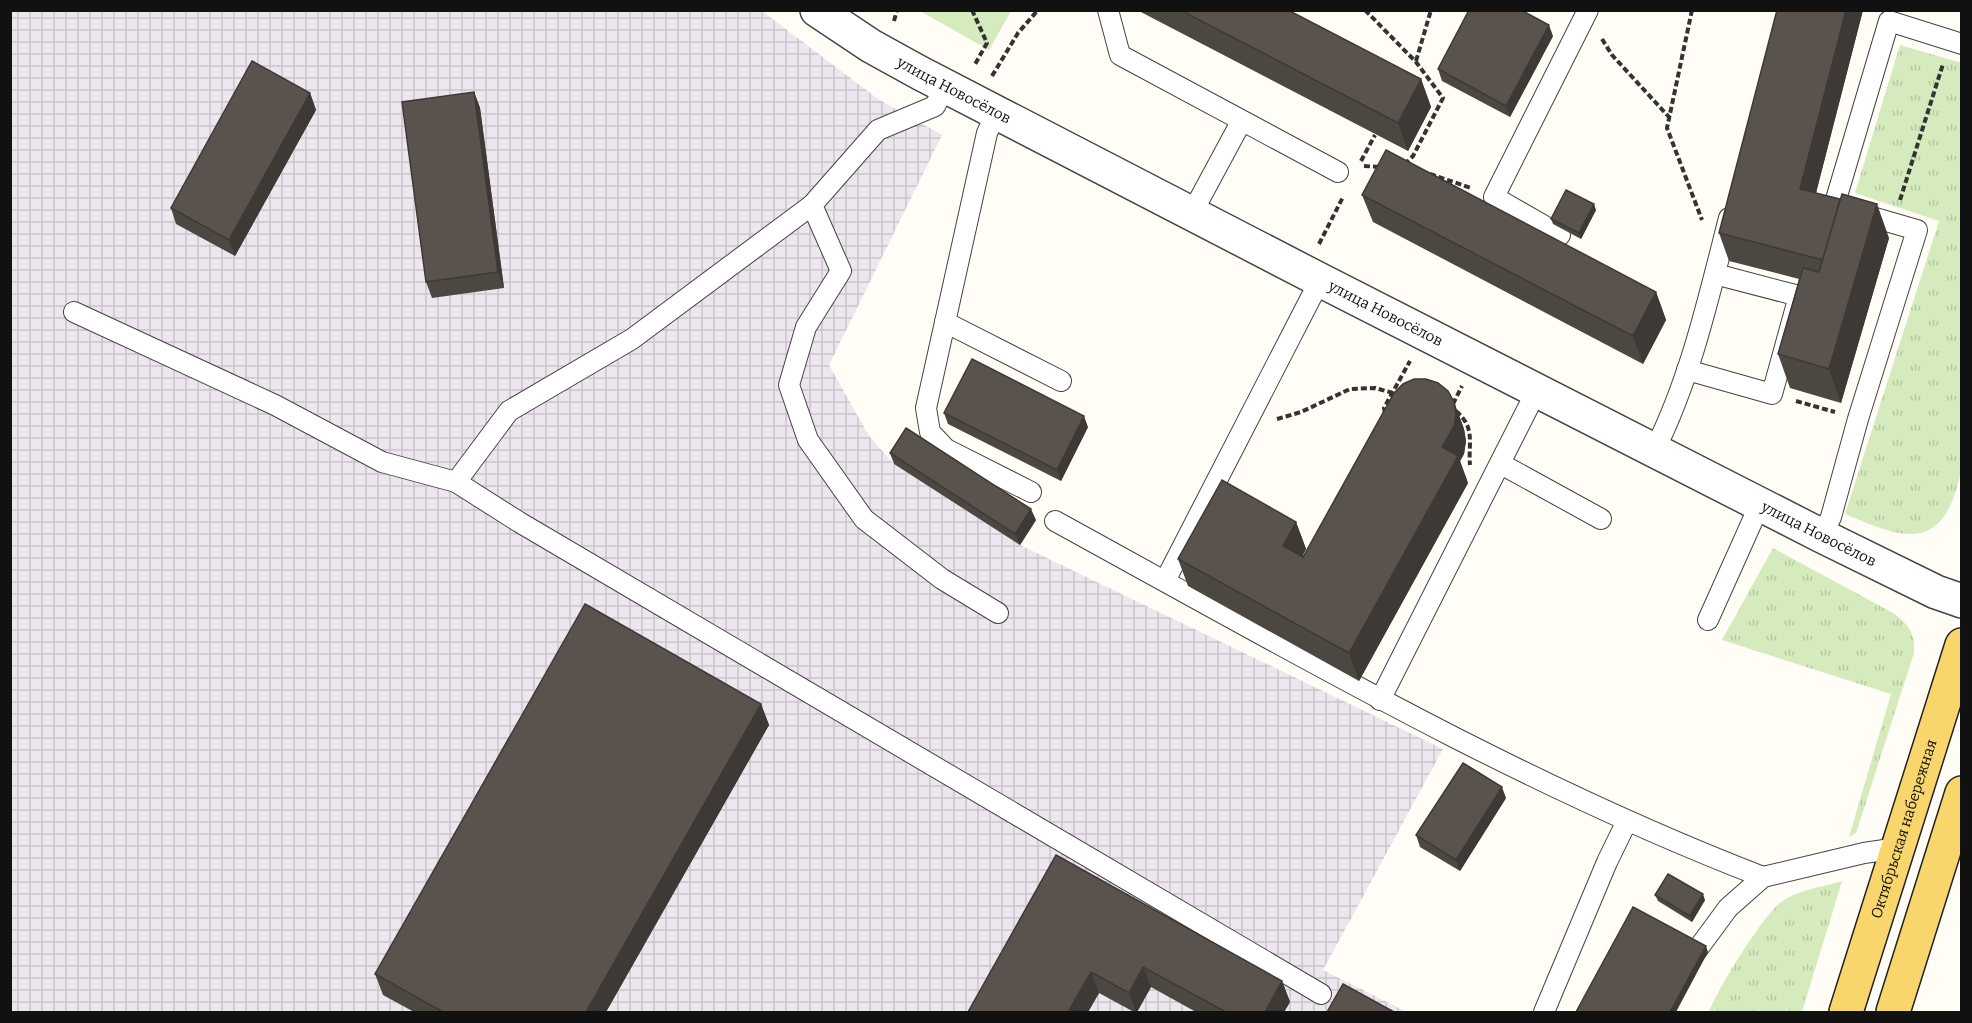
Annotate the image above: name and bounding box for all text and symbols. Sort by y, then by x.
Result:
street label: улица Новосёлов [893,53,1014,128]
street label: улица Новосёлов [1325,276,1446,350]
street label: улица Новосёлов [1758,497,1879,570]
street label: Октябрьская набережная [1867,737,1941,921]

